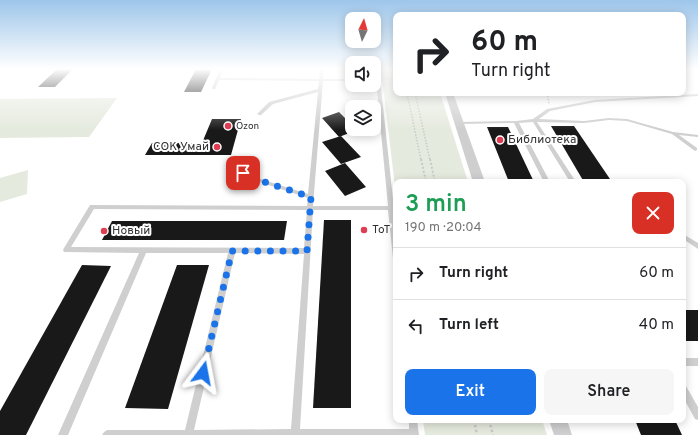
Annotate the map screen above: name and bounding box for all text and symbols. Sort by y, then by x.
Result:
north arrow [345,12,381,48]
map controls [345,12,381,136]
text: 60 m [471,25,538,61]
icon: right [405,28,457,80]
button: sound [345,56,381,92]
text: Turn right [471,60,551,83]
button: layers [345,100,381,136]
place label: Ozon [236,120,259,133]
marker: Ozon [223,121,233,131]
place label: Библиотека [508,132,576,148]
marker: Библиотека [495,135,505,145]
place label: СОК Умай [153,139,209,155]
marker: СОК Умай [212,142,222,152]
pin [226,156,260,190]
icon: arrive [232,162,254,184]
text: 3 min [405,190,467,220]
button: close [632,192,674,234]
text: 190 m · 20:04 [405,220,482,236]
place label: ТоТ [372,222,390,238]
place label: Новый [112,223,150,239]
marker: ТоТ [359,225,369,235]
marker: Новый [99,226,109,236]
icon: right [405,263,427,285]
text: Turn right [439,264,508,283]
text: 60 m [639,264,674,283]
icon: left [405,315,427,337]
text: Turn left [439,316,499,335]
text: 40 m [639,316,674,335]
position arrow [182,352,224,394]
button: Exit [405,369,536,415]
button: Share [544,369,674,415]

